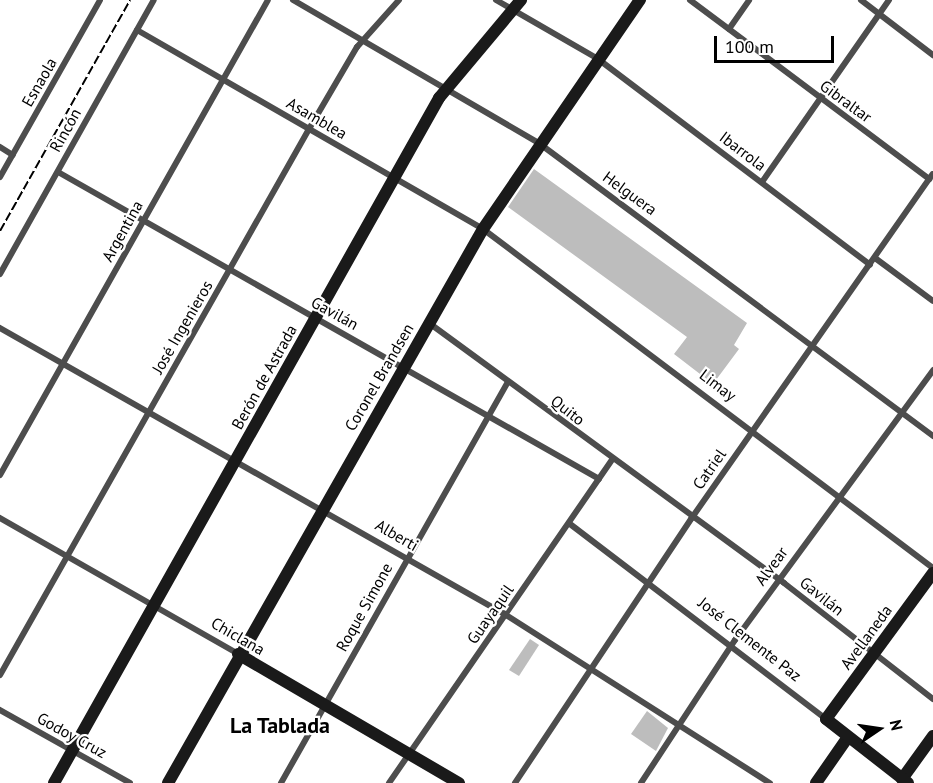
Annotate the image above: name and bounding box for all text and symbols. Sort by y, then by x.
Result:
scale bar [717,24,837,62]
text: 100 m [725,35,774,58]
street label: Esnaola [17,54,61,110]
street label: Gibraltar [816,76,876,126]
street label: Asamblea [283,93,351,143]
street label: Rincón [45,105,85,155]
street label: Ibarrola [716,127,770,175]
street label: Helguera [599,167,661,219]
street label: Argentina [97,197,147,265]
street label: José Ingenieros [148,277,216,377]
street label: Gavilán [308,292,362,334]
street label: Coronel Brandsen [341,320,417,434]
street label: Berón de Astrada [227,321,301,433]
street label: Limay [696,365,740,405]
street label: Quito [547,391,589,429]
street label: Catriel [688,445,730,493]
street label: Alberti [372,515,422,555]
street label: Alvear [751,543,791,589]
street label: Roque Simone [332,559,396,655]
street label: Gavilán [796,572,848,620]
street label: Guayaquil [463,581,517,647]
street label: José Clemente Paz [695,593,805,685]
street label: Avellaneda [836,601,896,673]
street label: Chiclana [208,613,268,659]
north arrow [849,699,909,759]
street label: Godoy Cruz [34,708,110,762]
district label: La Tablada [230,713,330,739]
text: N [886,718,907,732]

